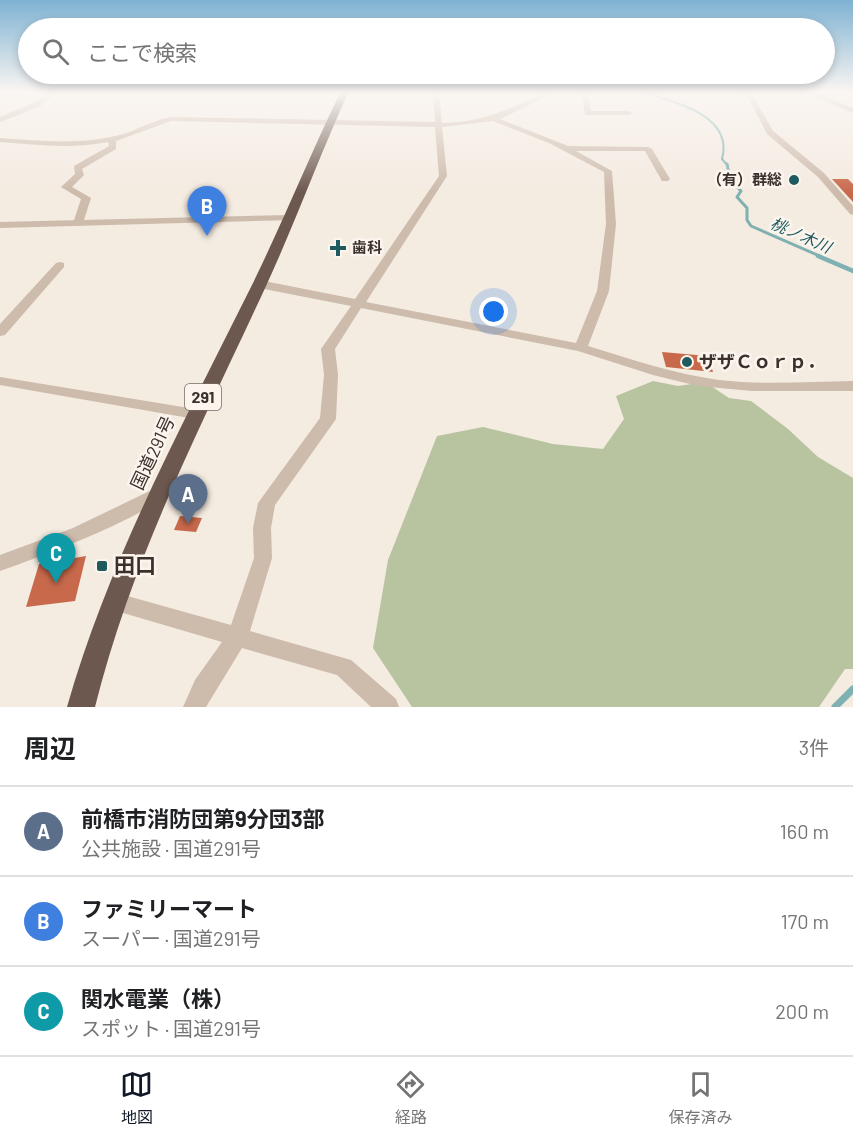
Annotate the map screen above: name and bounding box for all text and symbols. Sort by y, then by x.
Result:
search box [18,18,835,84]
icon: search [39,35,72,68]
text: ここで検索 [87,39,197,65]
place label: （有）群総 [707,170,782,188]
marker: （有）群総 [787,173,801,187]
pin: B [188,186,226,236]
water label: 桃ノ木川 [768,213,836,257]
place label: 歯科 [352,238,382,256]
marker: 歯科 [329,239,347,257]
your location [479,297,508,326]
place label: ザザＣｏｒｐ． [699,350,825,372]
marker: ザザＣｏｒｐ． [680,355,694,369]
road number: 291 [185,384,221,410]
street label: 国道291号 [125,412,179,493]
pin: A [168,474,207,524]
pin: C [36,534,76,583]
place label: 田口 [114,552,156,577]
marker: 田口 [95,559,109,573]
text: 周辺 [24,732,76,763]
text: 3件 [799,735,829,759]
text: 前橋市消防団第9分団3部 [81,805,325,831]
text: A [37,819,50,843]
text: 160 m [780,819,829,843]
text: 公共施設 · 国道291号 [81,836,261,860]
text: ファミリーマート [81,895,257,921]
text: B [37,909,50,933]
text: 170 m [781,909,829,933]
text: スーパー · 国道291号 [81,926,261,950]
text: 関水電業（株） [81,985,235,1011]
text: C [37,999,50,1023]
text: 200 m [775,999,829,1023]
text: スポット · 国道291号 [81,1016,261,1040]
tab: 地図 [120,1068,153,1128]
tab: 経路 [394,1068,427,1128]
tab: 保存済み [668,1068,732,1128]

